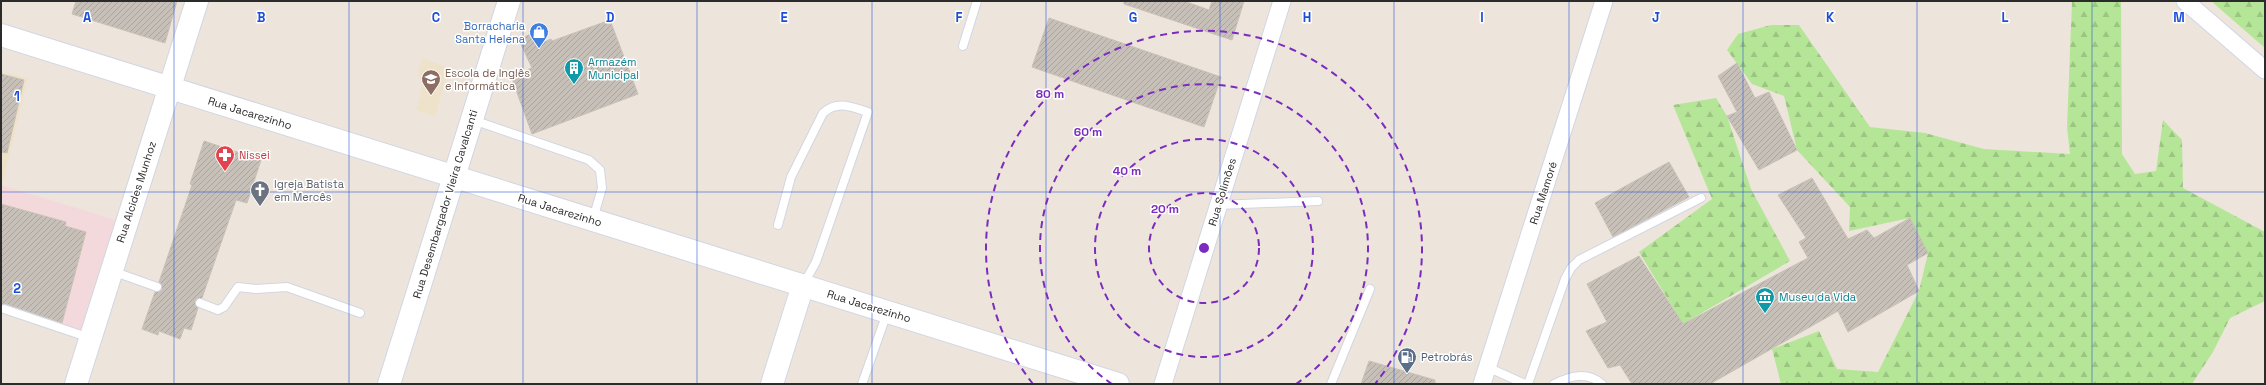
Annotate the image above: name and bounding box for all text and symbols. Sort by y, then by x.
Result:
text: A [83,9,92,26]
text: B [257,9,266,26]
text: C [432,9,440,26]
text: D [606,9,615,26]
text: E [780,9,788,26]
text: F [956,9,963,26]
text: G [1129,9,1137,26]
text: H [1303,9,1311,26]
text: I [1480,9,1484,26]
text: J [1652,9,1660,26]
text: K [1826,9,1835,26]
text: L [2001,9,2009,26]
text: M [2173,9,2185,26]
place label: Borracharia Santa Helena [455,19,526,46]
shop icon: Borracharia Santa Helena [528,21,550,49]
place label: Armazém Municipal [588,55,639,82]
building icon: Armazém Municipal [563,57,585,85]
place label: Escola de Inglês e Informática [445,66,530,93]
school or university icon: Escola de Inglês e Informática [420,68,442,96]
text: 80 m [1036,86,1064,102]
text: 1 [14,88,20,105]
street label: Rua Jacarezinho [206,94,294,132]
street label: Rua Desembargador Vieira Cavalcanti [410,108,481,300]
text: 60 m [1074,124,1102,140]
street label: Rua Alcides Munhoz [113,139,159,245]
pharmacy icon: Nissei [214,144,236,172]
place label: Nissei [239,148,270,162]
street label: Rua Solimões [1205,156,1239,228]
street label: Rua Mamoré [1526,160,1560,226]
text: 40 m [1113,163,1141,179]
place label: Igreja Batista em Mercês [274,177,345,204]
church icon: Igreja Batista em Mercês [249,179,271,207]
street label: Rua Jacarezinho [516,191,604,229]
text: 20 m [1151,201,1179,217]
centre of rings [1197,241,1211,255]
text: 2 [13,280,21,297]
museum icon: Museu da Vida [1754,286,1776,314]
street label: Rua Jacarezinho [825,287,913,325]
place label: Museu da Vida [1779,290,1857,304]
fuel station icon: Petrobrás [1396,346,1418,374]
place label: Petrobrás [1421,350,1473,364]

